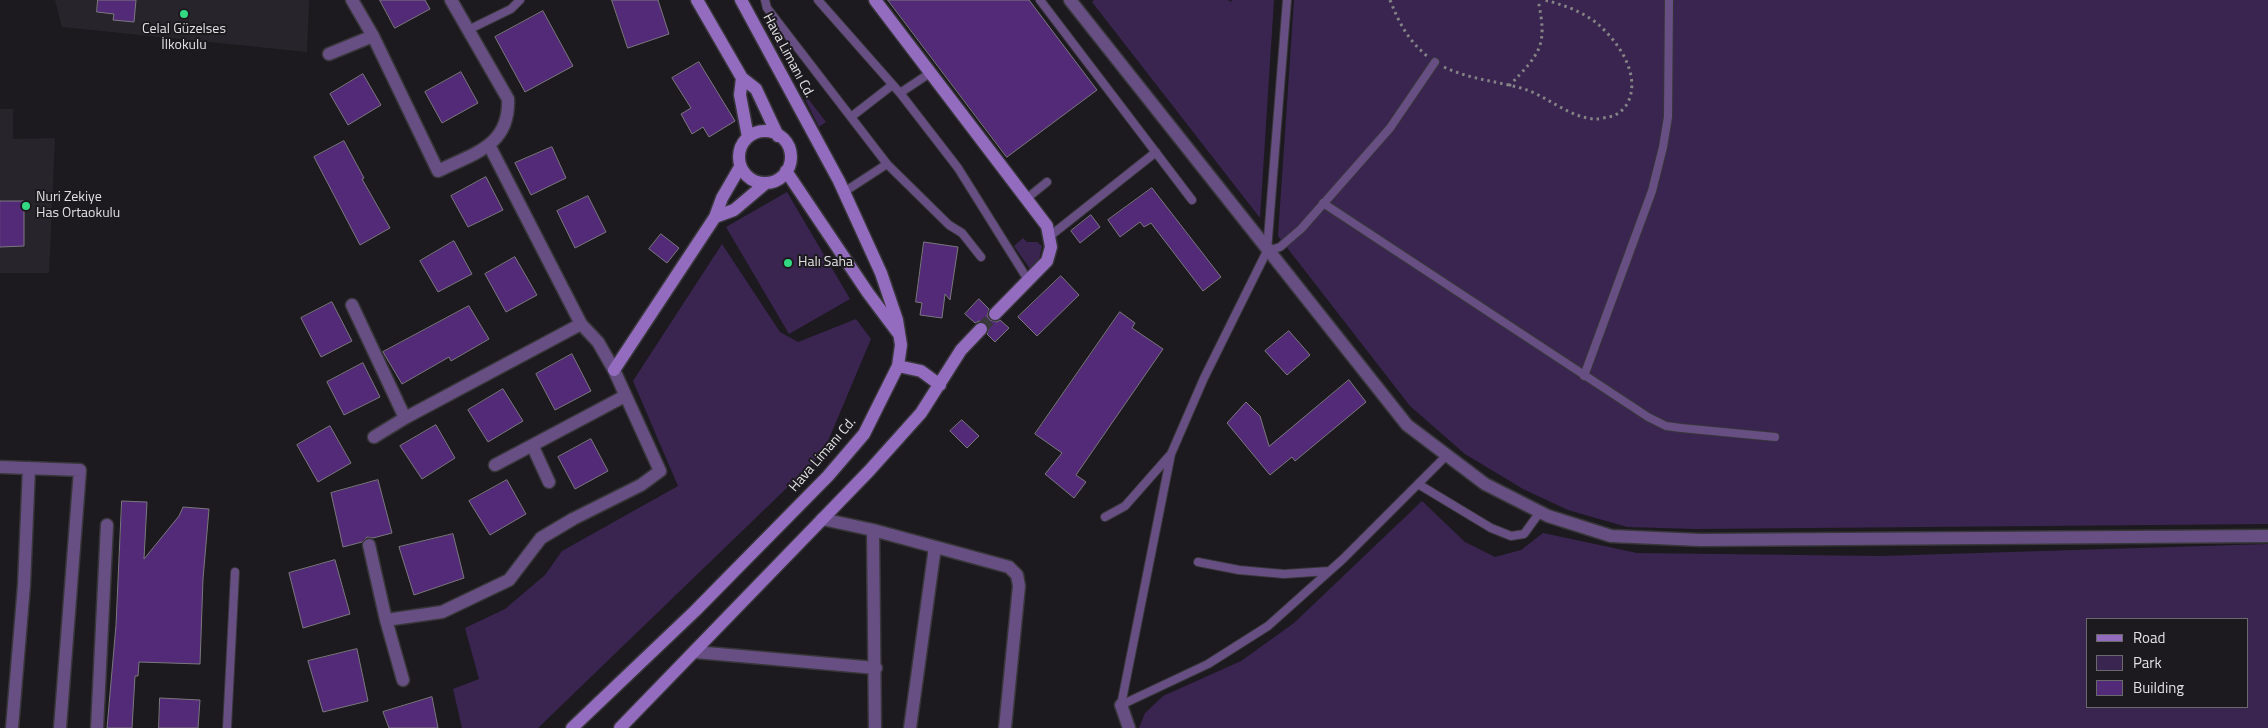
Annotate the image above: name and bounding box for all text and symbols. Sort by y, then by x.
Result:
marker: Celal Güzelses İlkokulu [178,8,190,20]
street label: Hava Limanı Cd. [759,11,817,101]
place label: Celal Güzelses İlkokulu [142,22,226,54]
place label: Nuri Zekiye Has Ortaokulu [36,190,120,222]
marker: Nuri Zekiye Has Ortaokulu [20,200,32,212]
place label: Halı Saha [798,255,853,271]
marker: Halı Saha [782,257,794,269]
street label: Hava Limanı Cd. [786,414,860,496]
legend [2086,618,2248,708]
text: Road [2133,626,2165,649]
text: Park [2133,651,2162,674]
text: Building [2133,676,2184,699]

